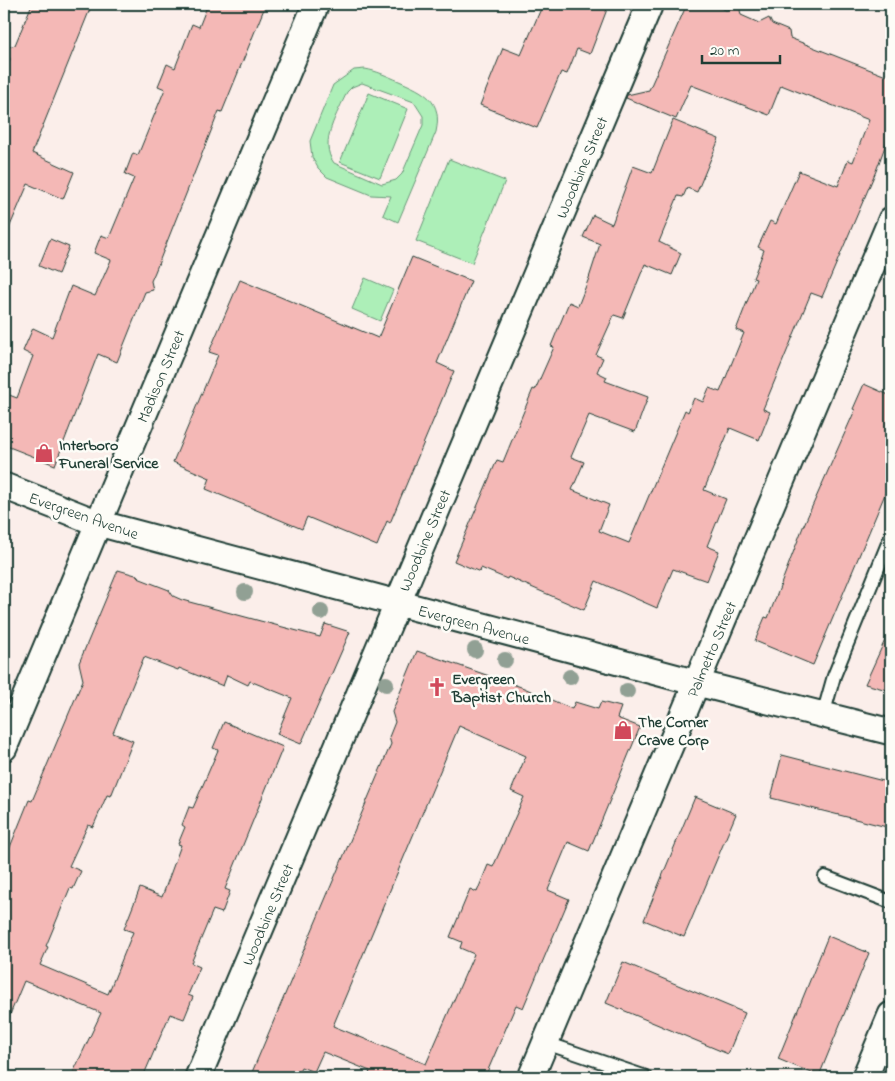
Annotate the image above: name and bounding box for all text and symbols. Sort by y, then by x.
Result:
scale bar [702,32,780,64]
text: 20 m [710,40,740,62]
street label: Woodbine Street [551,112,615,223]
street label: Madison Street [131,326,192,427]
place label: Interboro Funeral Service [58,434,159,476]
shop icon: Interboro Funeral Service [33,442,55,464]
street label: Woodbine Street [394,485,458,596]
street label: Evergreen Avenue [25,487,142,547]
street label: Palmetto Street [682,597,744,702]
street label: Evergreen Avenue [415,599,533,653]
place label: Evergreen Baptist Church [451,668,551,710]
church icon: Evergreen Baptist Church [426,676,448,698]
place label: The Corner Crave Corp [638,711,709,753]
shop icon: The Corner Crave Corp [612,719,634,741]
street label: Woodbine Street [237,859,301,970]

